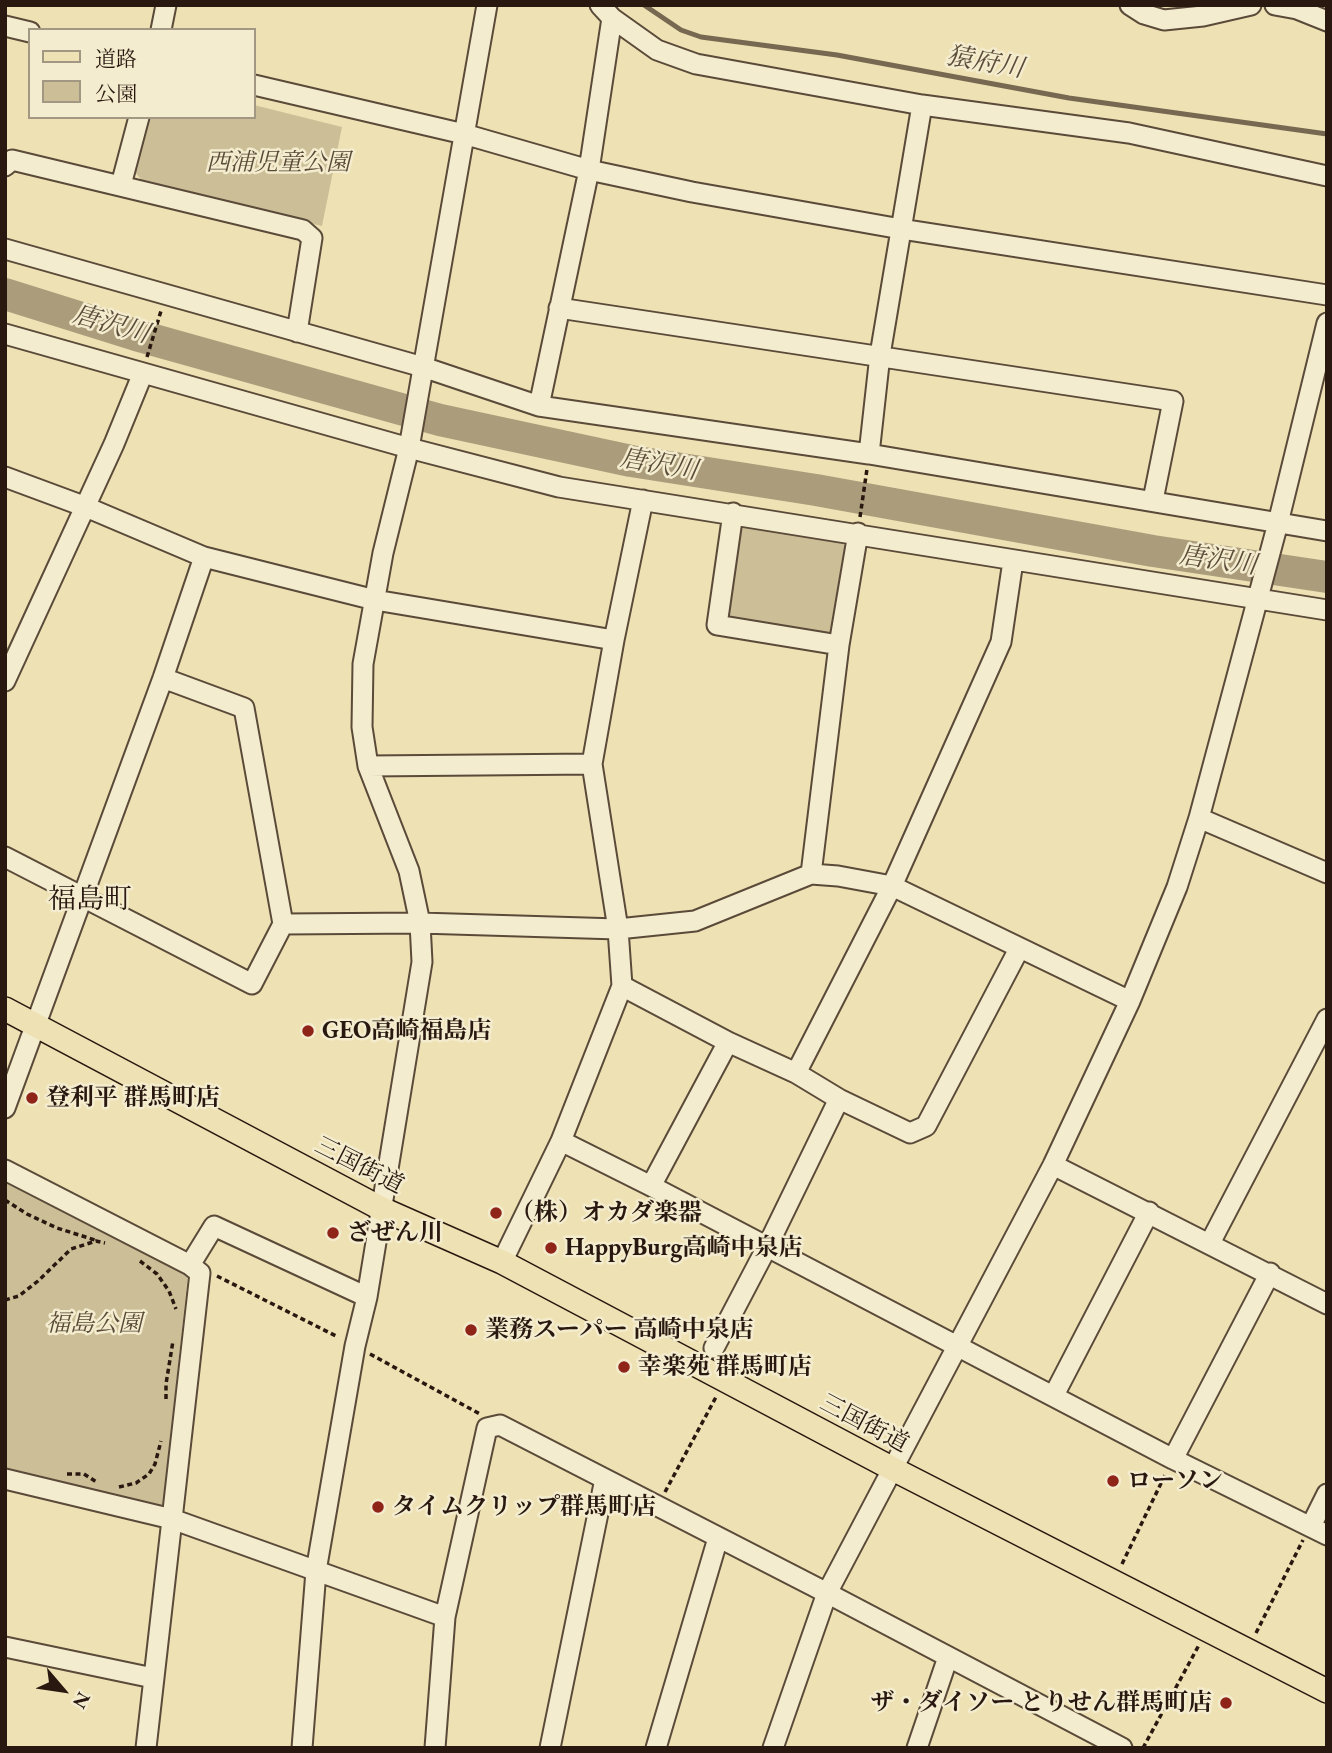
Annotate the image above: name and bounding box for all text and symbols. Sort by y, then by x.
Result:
legend [28,28,256,119]
water label: 猿府川 [944,41,1026,85]
text: 道路 [95,45,137,72]
text: 公園 [95,80,137,107]
park label: 西浦児童公園 [206,149,350,177]
water label: 唐沢川 [69,299,153,351]
water label: 唐沢川 [618,443,700,487]
water label: 唐沢川 [1177,540,1259,582]
district label: 福島町 [48,883,132,917]
place label: GEO高崎福島店 [322,1017,491,1045]
marker: GEO高崎福島店 [300,1023,316,1039]
place label: 登利平 群馬町店 [46,1084,220,1112]
marker: 登利平 群馬町店 [24,1090,40,1106]
street label: 三国街道 [310,1131,408,1201]
place label: （株）オカダ楽器 [510,1199,702,1227]
marker: （株）オカダ楽器 [488,1205,504,1221]
place label: ざぜん川 [347,1219,443,1247]
marker: ざぜん川 [325,1225,341,1241]
place label: HappyBurg高崎中泉店 [565,1234,803,1262]
marker: HappyBurg高崎中泉店 [543,1240,559,1256]
park label: 福島公園 [46,1310,142,1338]
place label: 業務スーパー 高崎中泉店 [485,1316,753,1344]
marker: 業務スーパー 高崎中泉店 [463,1322,479,1338]
place label: 幸楽苑 群馬町店 [638,1353,812,1381]
marker: 幸楽苑 群馬町店 [616,1359,632,1375]
street label: 三国街道 [815,1389,913,1459]
place label: ローソン [1127,1467,1223,1495]
marker: ローソン [1105,1473,1121,1489]
place label: タイムクリップ群馬町店 [392,1493,656,1521]
marker: タイムクリップ群馬町店 [370,1499,386,1515]
north arrow [28,1655,98,1725]
text: N [67,1688,96,1713]
place label: ザ・ダイソー とりせん群馬町店 [870,1689,1212,1717]
marker: ザ・ダイソー とりせん群馬町店 [1218,1695,1234,1711]

